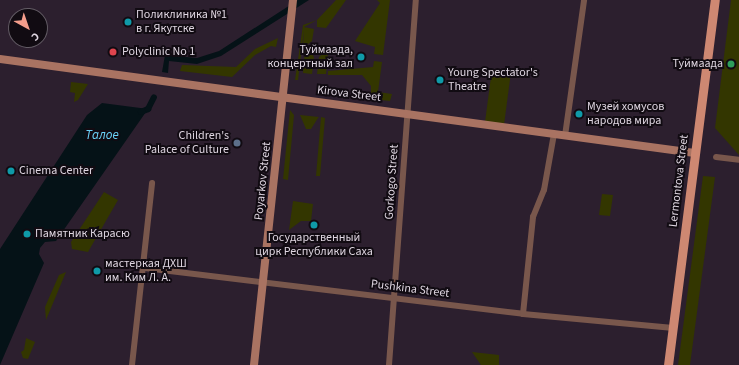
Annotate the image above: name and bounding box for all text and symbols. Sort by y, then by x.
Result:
north arrow [8,8,48,48]
place label: Поликлиника №1 в г. Якутске [136,8,227,36]
marker: Поликлиника №1 в г. Якутске [123,17,133,27]
text: С [28,29,43,45]
place label: Туймаада, концертный зал [267,43,353,71]
place label: Polyclinic No 1 [122,45,195,59]
marker: Polyclinic No 1 [107,46,119,58]
marker: Туймаада, концертный зал [356,52,366,62]
place label: Туймаада [672,57,723,71]
marker: Туймаада [726,59,736,69]
place label: Young Spectator's Theatre [448,66,538,94]
marker: Young Spectator's Theatre [435,75,445,85]
street label: Kirova Street [316,83,382,105]
place label: Музей хомусов народов мира [587,100,664,128]
marker: Музей хомусов народов мира [574,109,584,119]
water label: Талое [85,127,119,143]
place label: Children's Palace of Culture [145,129,229,157]
street label: Lermontova Street [666,134,692,228]
marker: Children's Palace of Culture [232,138,242,148]
street label: Poyarkov Street [252,141,274,221]
street label: Gorkogo Street [382,144,402,220]
place label: Cinema Center [19,164,93,178]
marker: Cinema Center [6,166,16,176]
marker: Государственный цирк Республики Саха [309,220,319,230]
place label: Памятник Карасю [35,227,130,241]
marker: Памятник Карасю [22,229,32,239]
place label: Государственный цирк Республики Саха [255,231,373,259]
place label: мастеркая ДХШ им. Ким Л. А. [105,257,187,285]
marker: мастеркая ДХШ им. Ким Л. А. [92,266,102,276]
street label: Pushkina Street [370,277,450,301]

